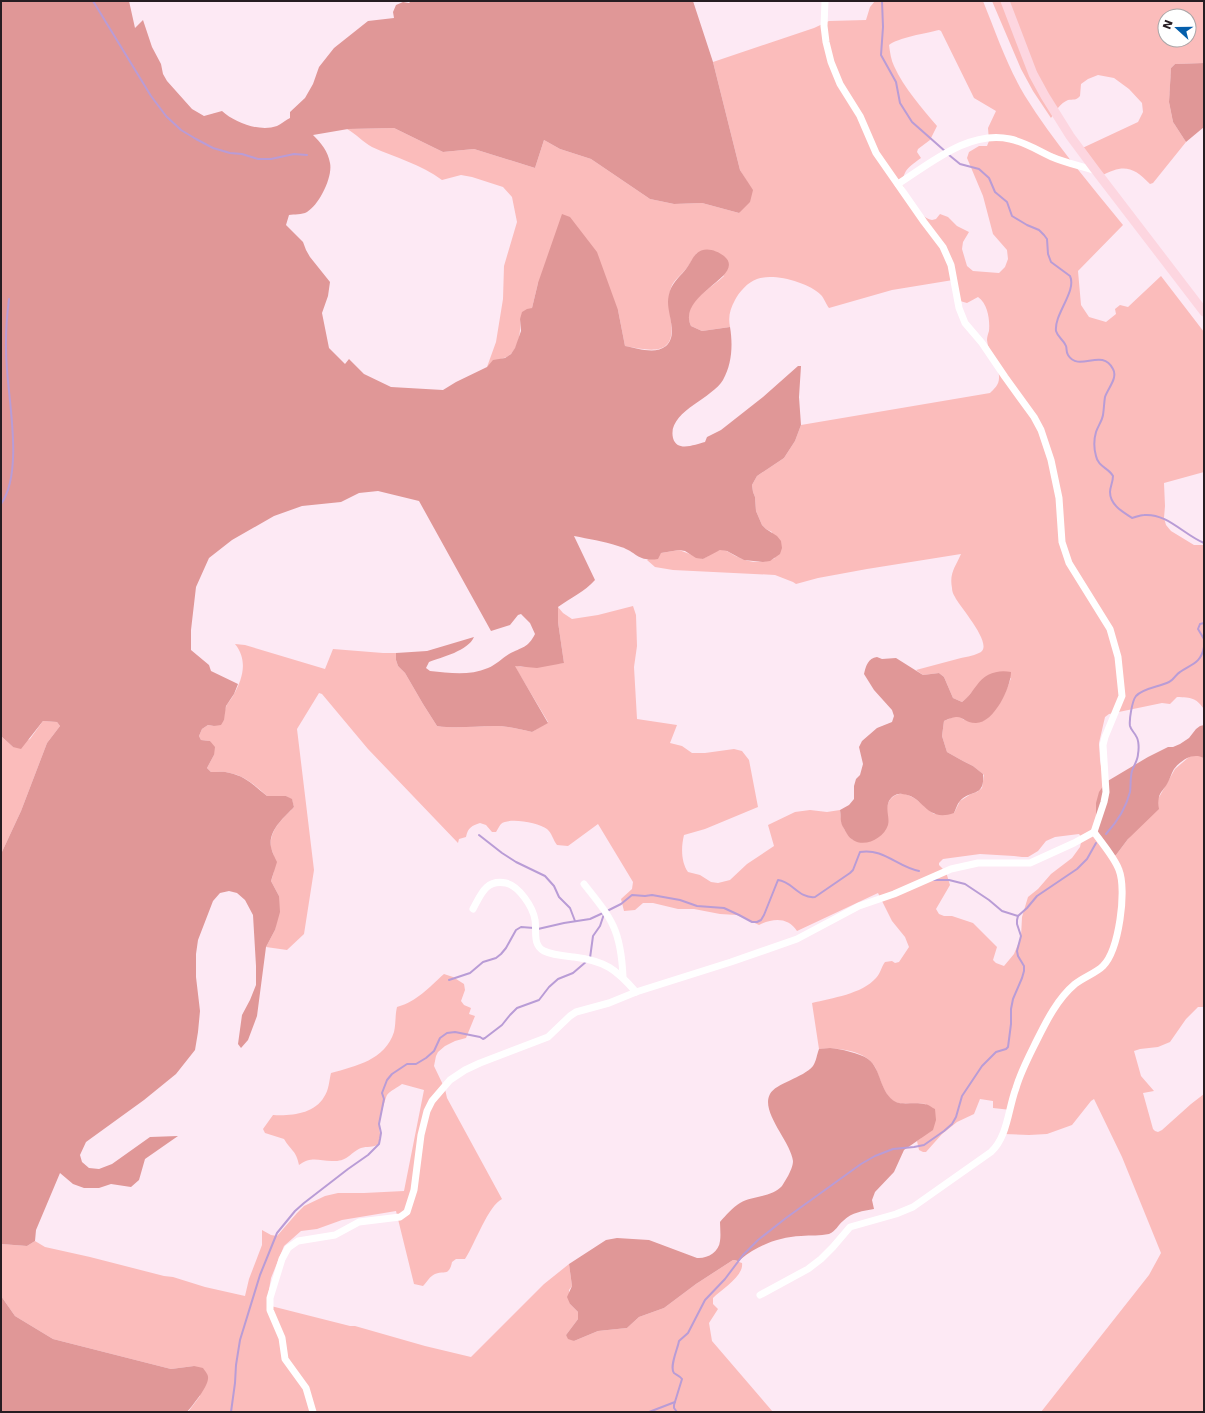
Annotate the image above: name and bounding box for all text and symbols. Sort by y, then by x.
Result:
north arrow [1157,8,1197,48]
text: N [1160,18,1176,31]

